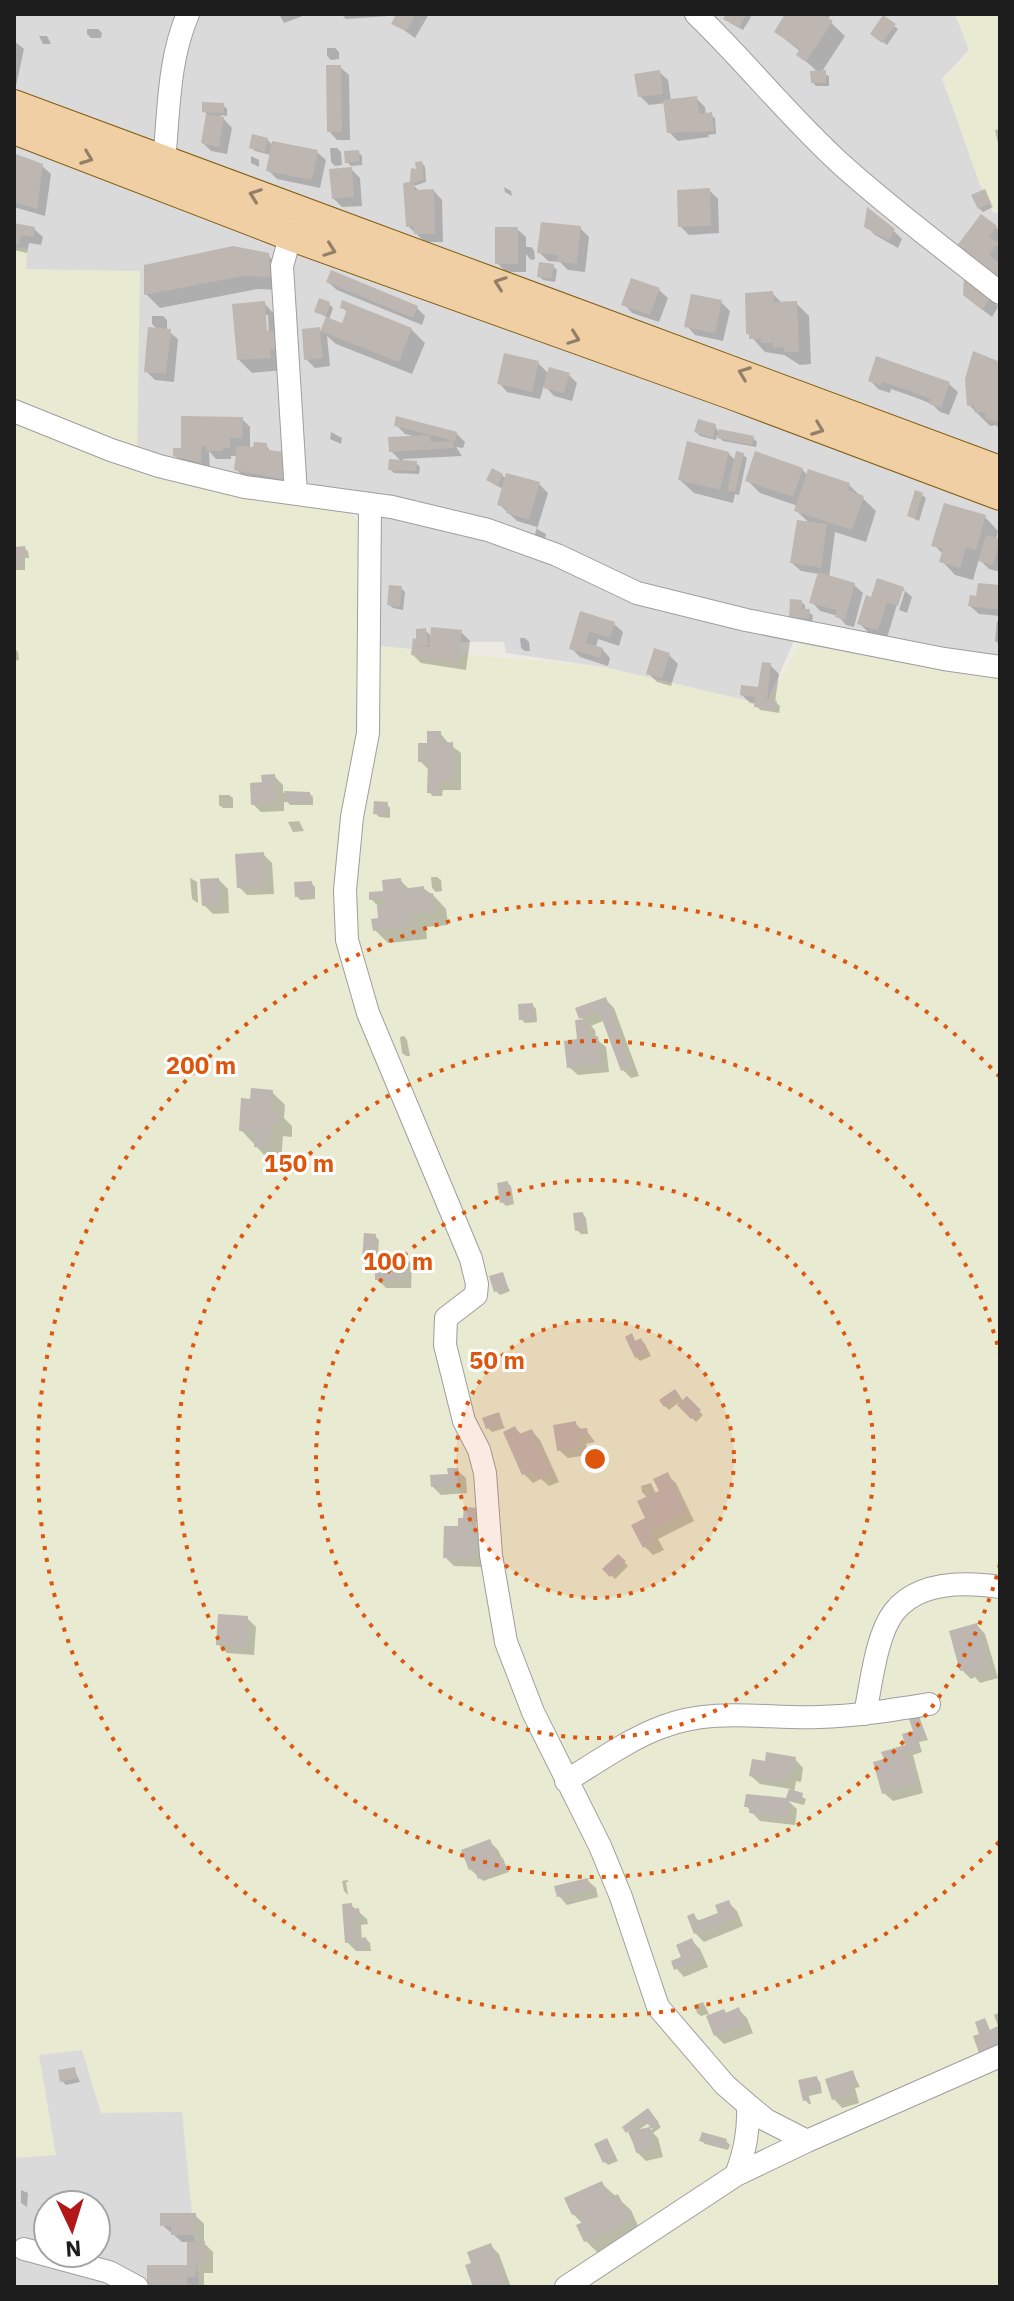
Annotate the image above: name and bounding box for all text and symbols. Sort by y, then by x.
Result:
one-way arrow [79,148,93,165]
one-way arrow [249,188,263,205]
one-way arrow [322,241,336,257]
one-way arrow [494,276,508,293]
one-way arrow [567,329,581,345]
one-way arrow [738,366,752,383]
one-way arrow [810,419,824,436]
text: 200 m [166,1049,236,1081]
text: 150 m [264,1147,334,1179]
text: 100 m [363,1245,433,1277]
text: 50 m [469,1344,525,1376]
centre of rings [581,1445,609,1473]
north arrow [32,2189,112,2269]
text: N [64,2234,82,2264]

